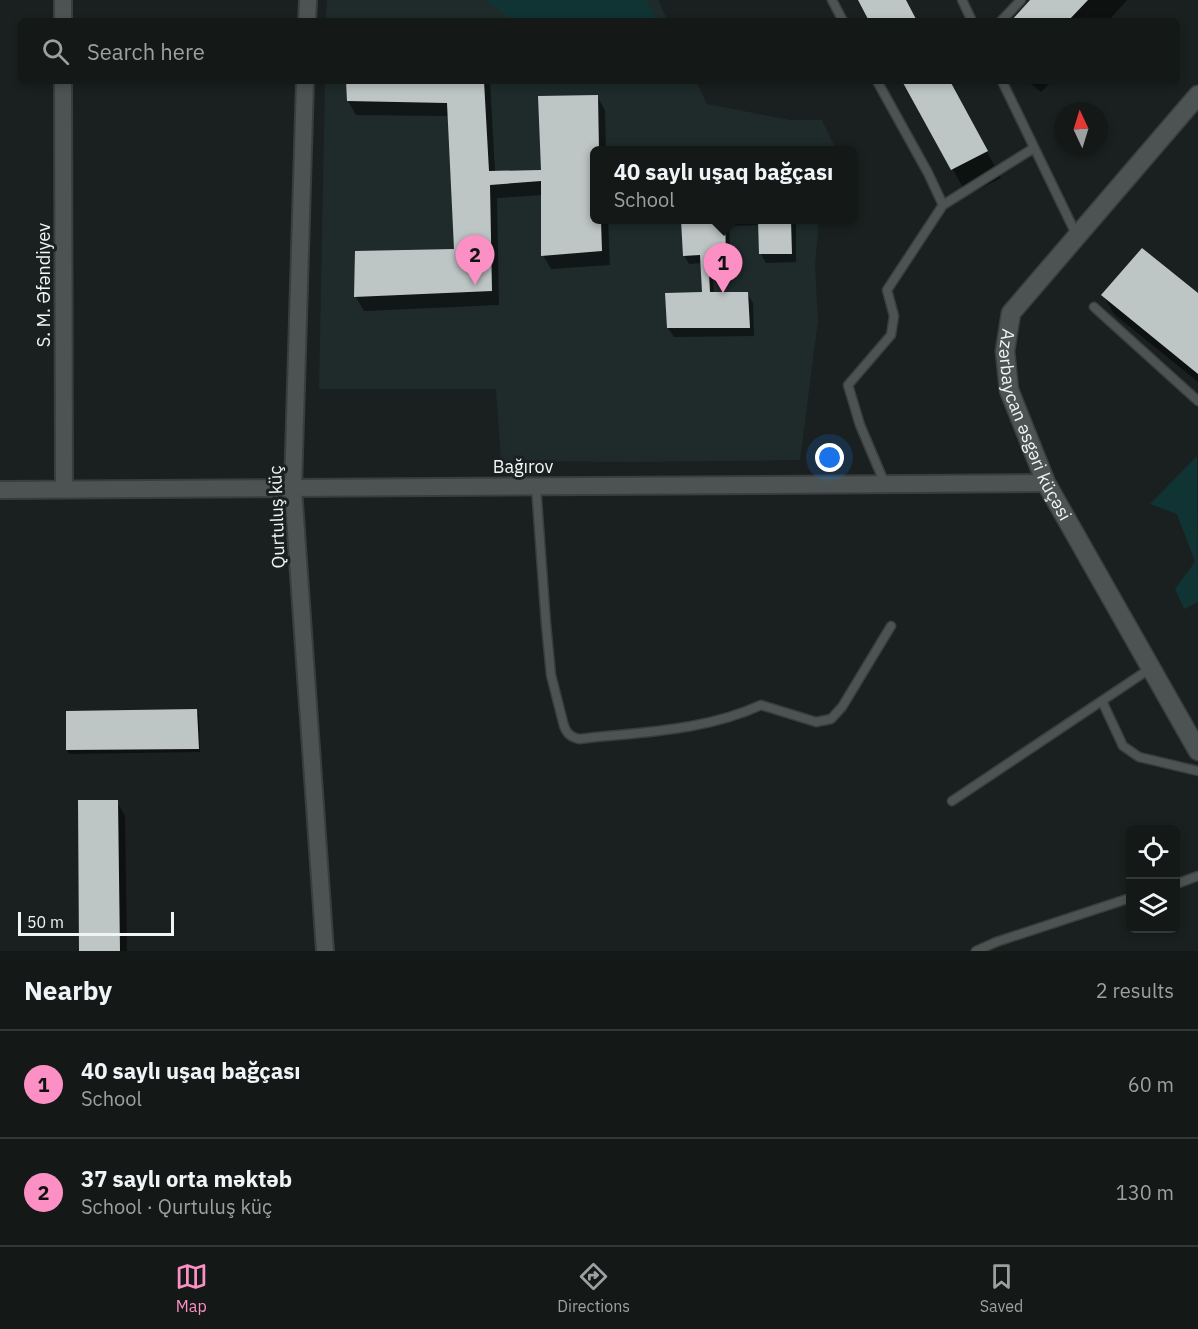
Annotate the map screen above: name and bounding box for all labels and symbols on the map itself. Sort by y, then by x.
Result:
north arrow [1054,102,1108,156]
street label: S. M. Əfəndiyev [32,223,55,347]
pin: 2 [456,236,494,285]
pin: 1 [704,244,742,293]
street label: Azərbaycan əsgəri küçəsi [994,327,1077,525]
your location [815,443,844,472]
street label: Bağırov [493,455,554,478]
street label: Qurtuluş küç [263,465,290,569]
scale bar [18,909,174,936]

